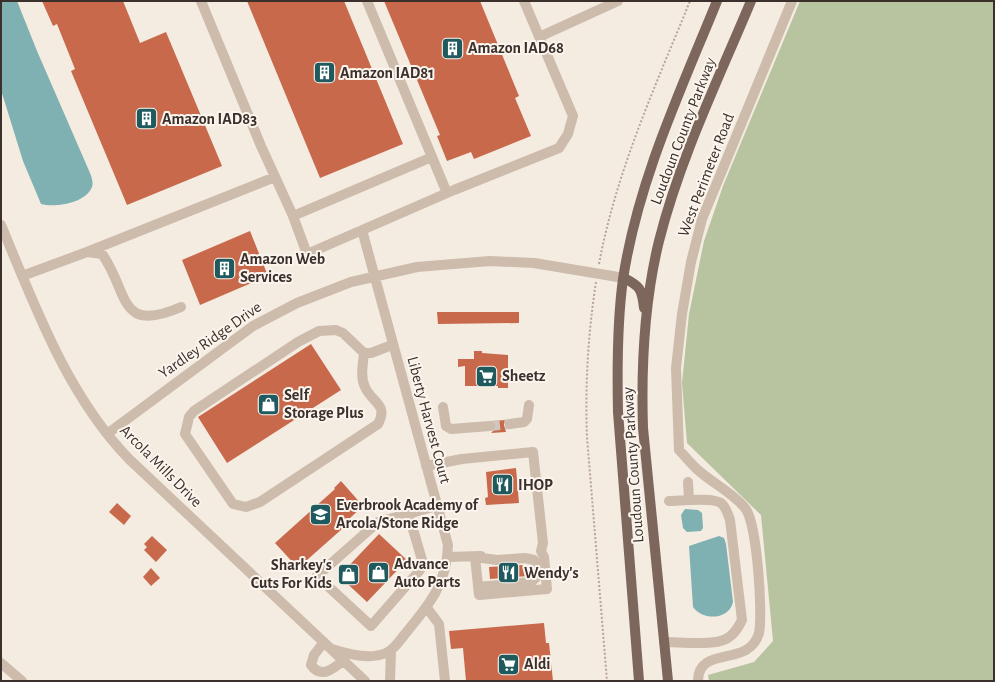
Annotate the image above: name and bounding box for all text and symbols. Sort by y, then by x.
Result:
building icon: Amazon IAD68 [439,35,465,61]
place label: Amazon IAD68 [468,40,564,56]
street label: Loudoun County Parkway [648,55,719,207]
building icon: Amazon IAD81 [312,60,338,86]
place label: Amazon IAD81 [340,65,434,81]
building icon: Amazon IAD83 [134,106,160,132]
place label: Amazon IAD83 [162,111,257,127]
street label: West Perimeter Road [675,111,737,239]
place label: Amazon Web Services [240,251,325,285]
building icon: Amazon Web Services [212,255,238,281]
street label: Yardley Ridge Drive [156,299,265,382]
street label: Liberty Harvest Court [403,355,454,486]
supermarket icon: Sheetz [474,363,500,389]
place label: Sheetz [502,368,546,384]
street label: Loudoun County Parkway [620,386,647,544]
place label: Self Storage Plus [284,387,364,421]
shop icon: Self Storage Plus [256,391,282,417]
street label: Arcola Mills Drive [117,422,205,510]
restaurant icon: IHOP [489,472,515,498]
place label: IHOP [518,477,553,493]
place label: Everbrook Academy of Arcola/Stone Ridge [336,497,480,531]
school or university icon: Everbrook Academy of Arcola/Stone Ridge [308,501,334,527]
place label: Advance Auto Parts [394,556,461,590]
place label: Sharkey's Cuts For Kids [251,557,332,591]
shop icon: Advance Auto Parts [365,560,391,586]
restaurant icon: Wendy's [496,560,522,586]
shop icon: Sharkey's Cuts For Kids [335,561,361,587]
place label: Wendy's [524,565,579,582]
supermarket icon: Aldi [495,651,521,677]
place label: Aldi [524,656,551,672]

